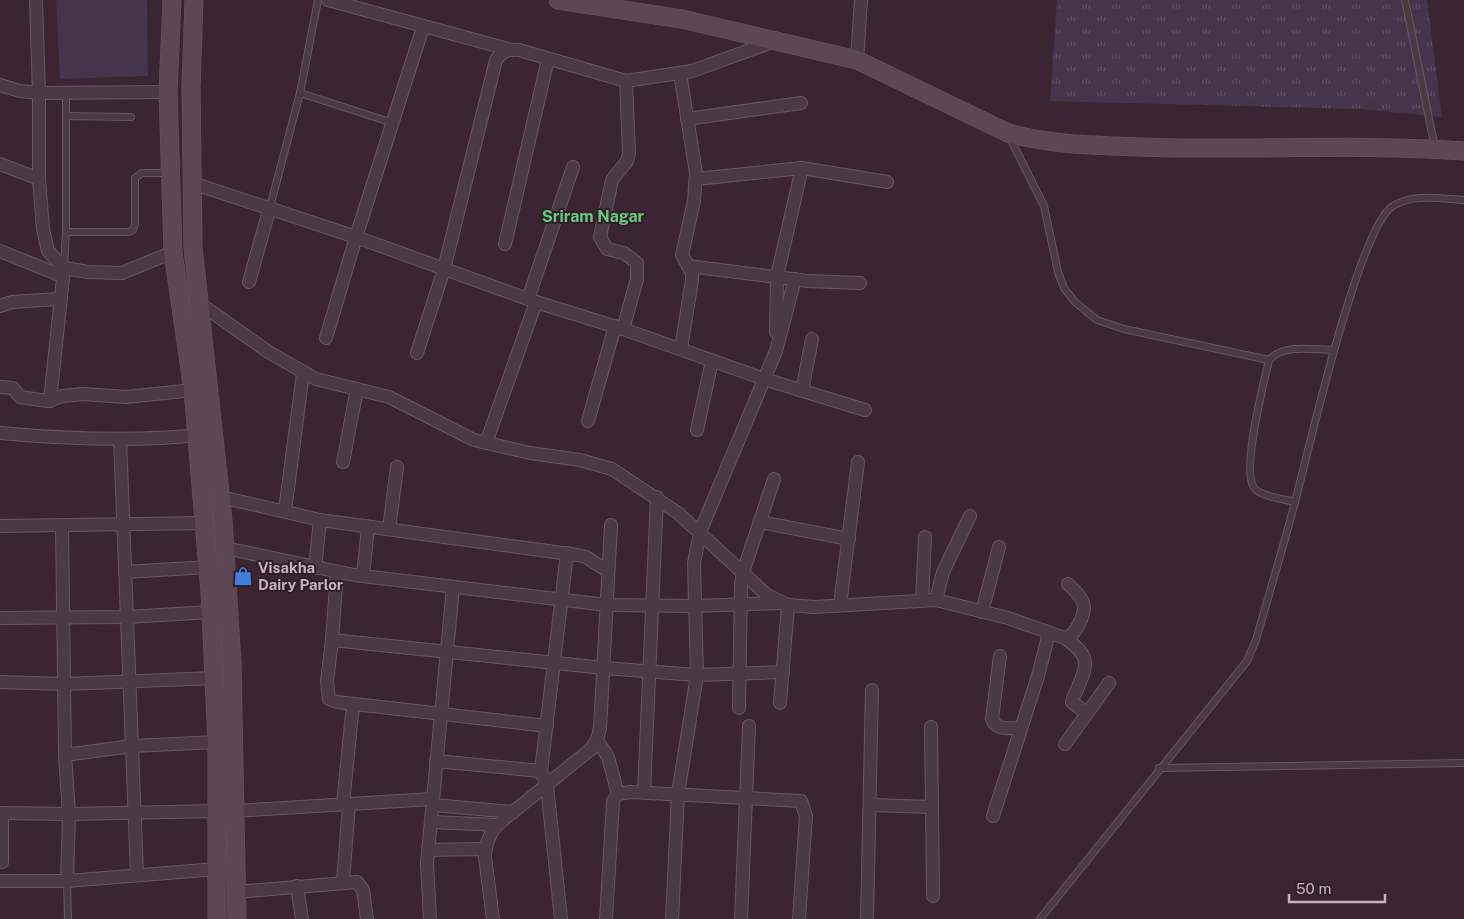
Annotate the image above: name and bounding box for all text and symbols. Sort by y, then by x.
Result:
district label: Sriram Nagar [542,207,645,226]
place label: Visakha Dairy Parlor [258,559,343,593]
shop icon: Visakha Dairy Parlor [232,565,254,587]
scale bar [1289,872,1385,904]
text: 50 m [1296,880,1331,897]

